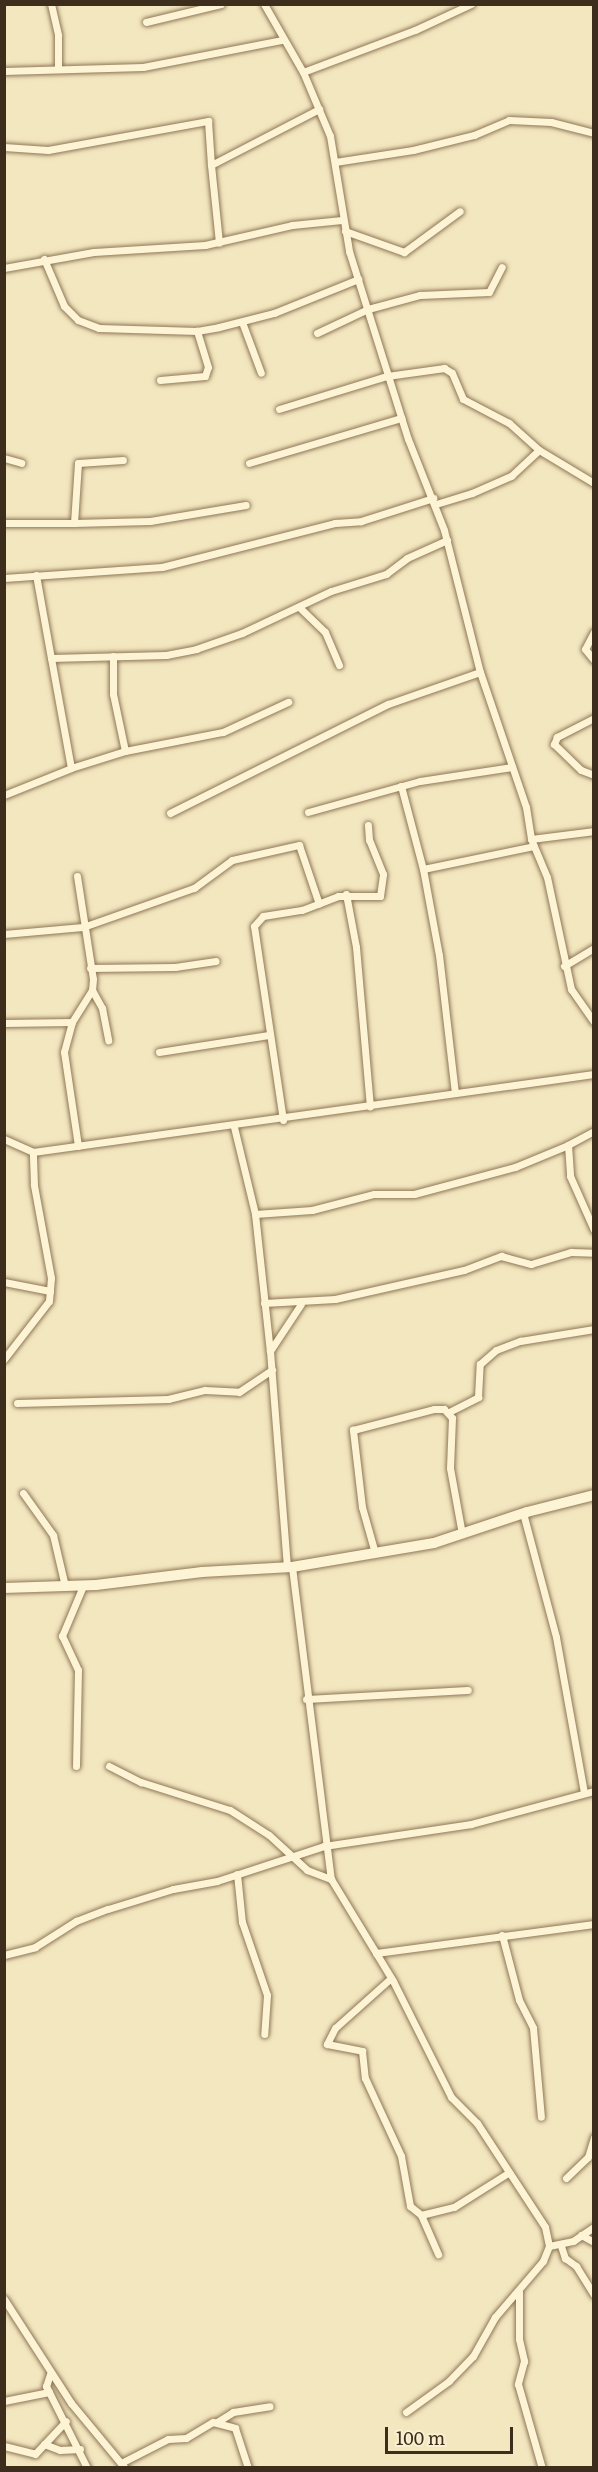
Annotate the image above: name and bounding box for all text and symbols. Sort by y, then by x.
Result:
scale bar [388,2415,516,2453]
text: 100 m [396,2424,445,2451]

